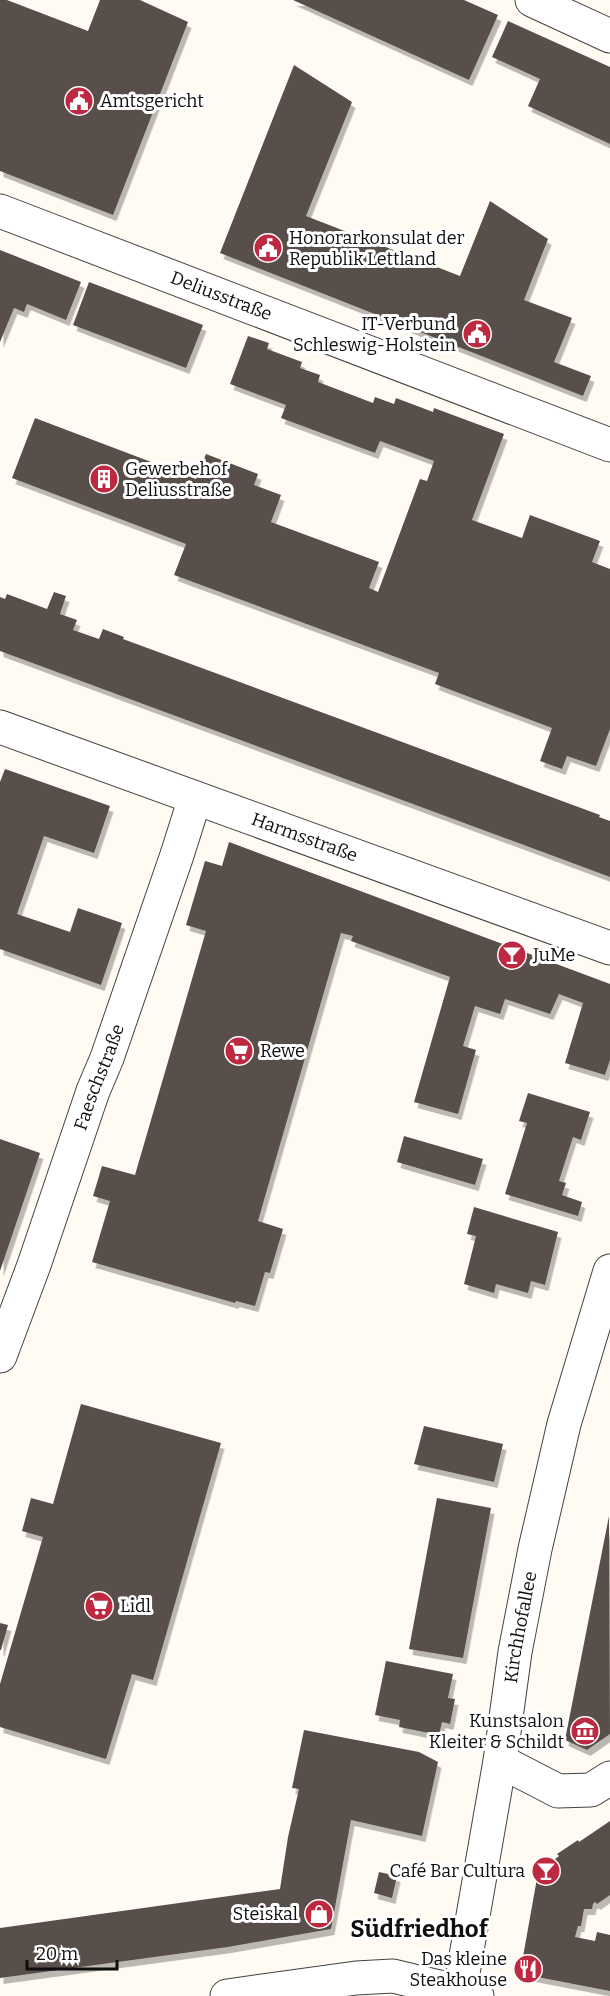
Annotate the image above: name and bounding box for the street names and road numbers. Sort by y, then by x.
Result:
street label: Deliusstraße [167,266,275,325]
street label: Harmsstraße [249,808,361,867]
street label: Faeschstraße [69,1021,129,1133]
street label: Kirchhofallee [500,1569,541,1684]

